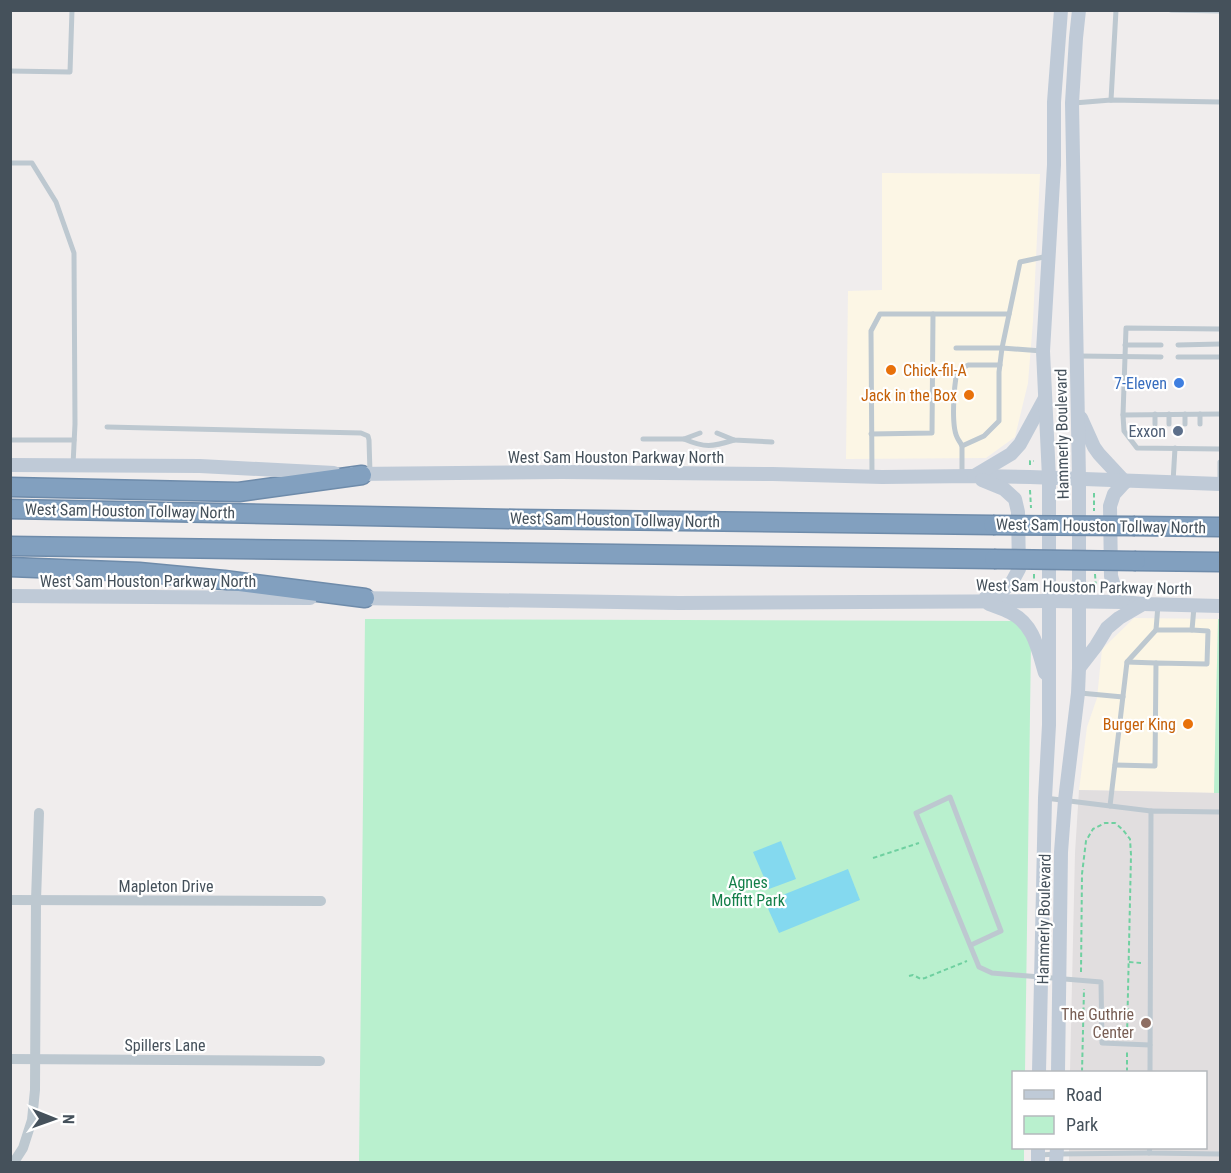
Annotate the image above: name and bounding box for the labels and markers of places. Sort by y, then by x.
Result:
place label: Chick-fil-A [903,361,967,380]
marker: Chick-fil-A [884,363,898,377]
place label: 7-Eleven [1114,374,1167,393]
marker: 7-Eleven [1172,376,1186,390]
place label: Jack in the Box [861,386,957,405]
marker: Jack in the Box [962,388,976,402]
place label: Exxon [1128,422,1166,441]
marker: Exxon [1171,424,1185,438]
place label: Burger King [1103,715,1176,734]
marker: Burger King [1181,717,1195,731]
place label: The Guthrie Center [1061,1005,1134,1042]
marker: The Guthrie Center [1139,1016,1153,1030]

